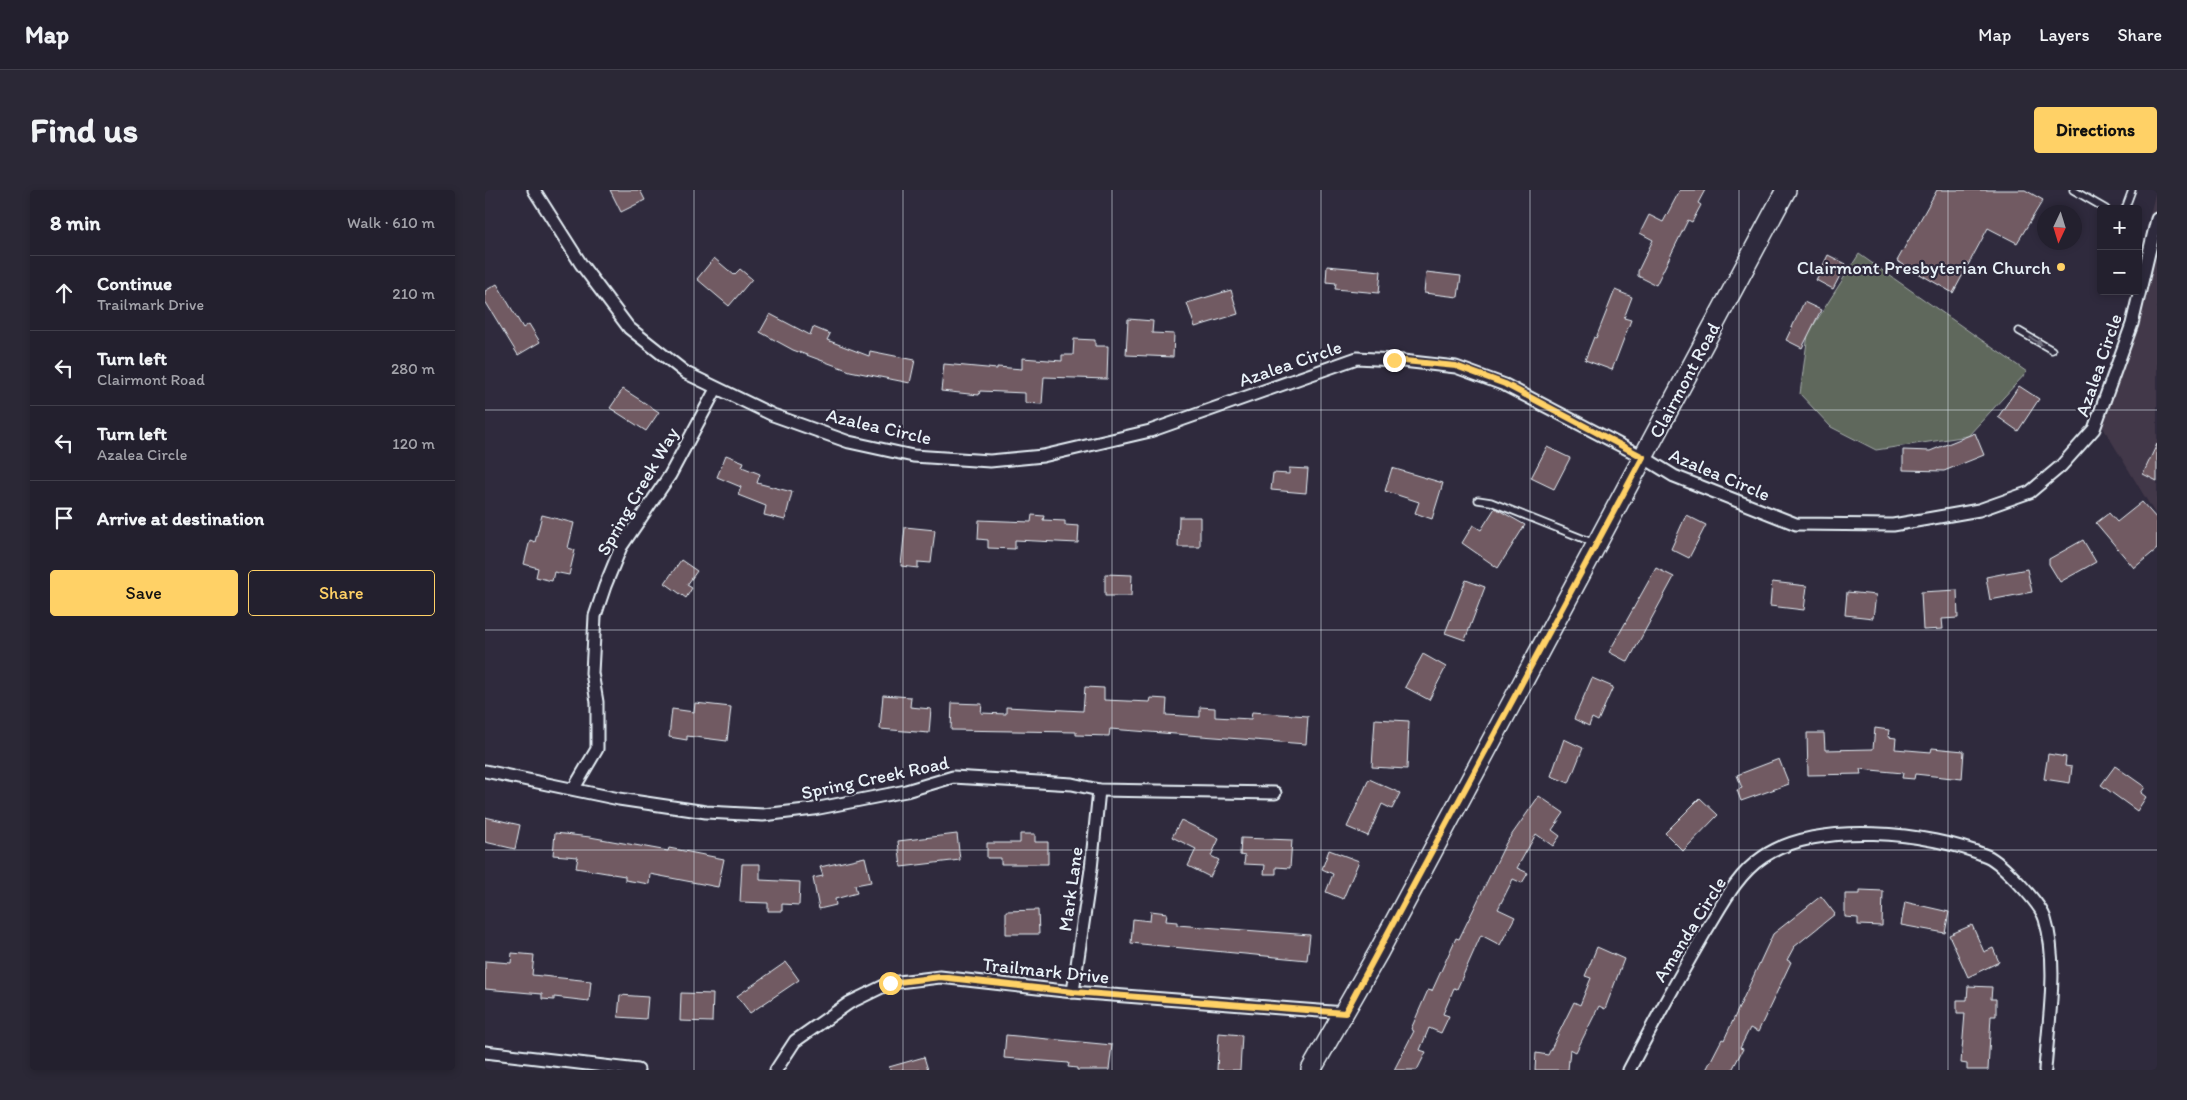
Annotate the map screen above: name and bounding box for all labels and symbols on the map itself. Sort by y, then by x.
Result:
north arrow [2037,205,2082,250]
place label: Clairmont Presbyterian Church [1797,256,2052,279]
marker: Clairmont Presbyterian Church [2055,261,2067,273]
street label: Azalea Circle [2070,311,2127,420]
street label: Clairmont Road [1644,318,1725,442]
street label: Azalea Circle [1236,335,1345,392]
one-way arrow [2029,336,2042,345]
route end [1383,349,1406,372]
street label: Azalea Circle [824,403,934,450]
street label: Spring Creek Way [591,423,683,559]
street label: Azalea Circle [1666,443,1774,506]
street label: Spring Creek Road [799,750,952,804]
street label: Mark Lane [1053,845,1088,933]
street label: Amanda Circle [1648,872,1731,986]
street label: Trailmark Drive [982,952,1110,989]
route start [879,972,902,995]

